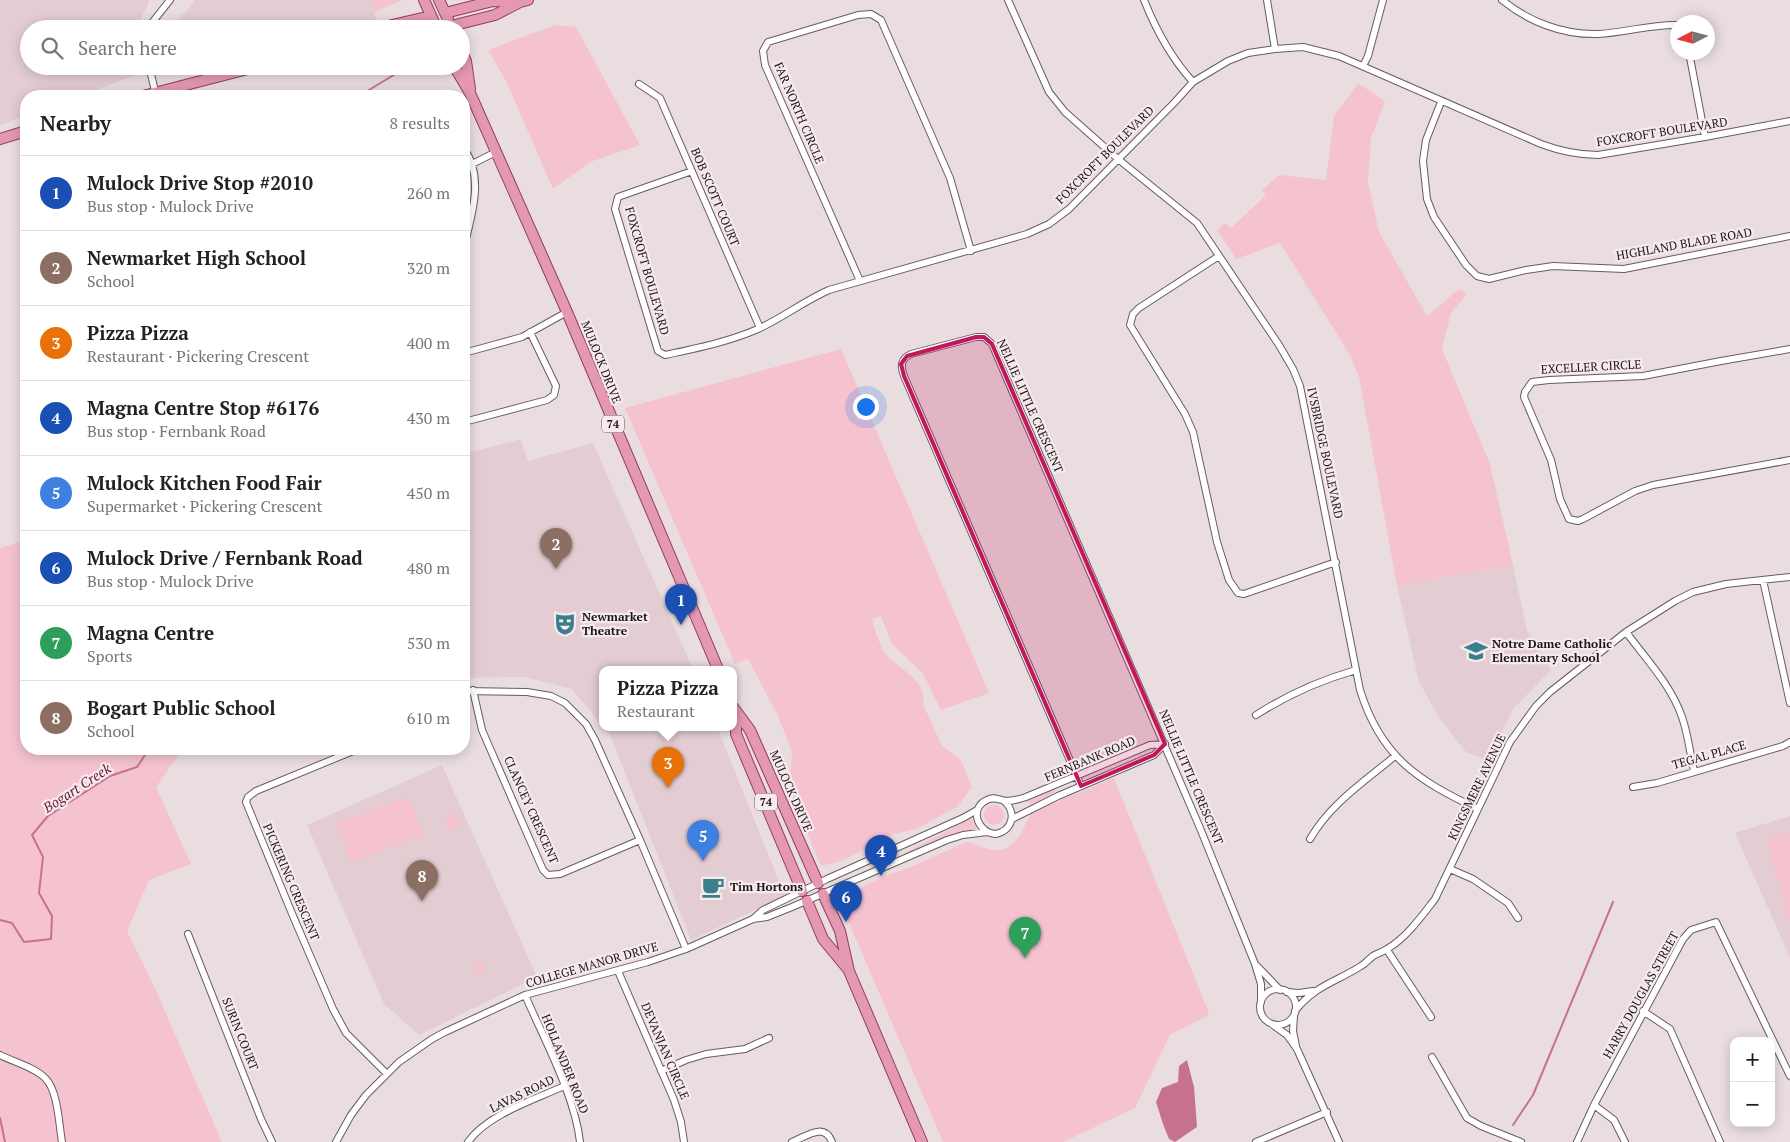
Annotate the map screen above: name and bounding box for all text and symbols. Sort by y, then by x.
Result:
north arrow [1670,15,1715,60]
search box [20,20,470,75]
icon: search [38,34,66,62]
text: Search here [78,35,177,60]
street label: FAR NORTH CIRCLE [771,60,828,166]
street label: FOXCROFT BOULEVARD [1052,102,1157,207]
text: Nearby [40,109,111,137]
text: 8 results [390,112,450,134]
street label: FOXCROFT BOULEVARD [1595,114,1729,149]
street label: BOB SCOTT COURT [688,145,743,249]
text: Mulock Drive Stop #2010 [87,170,313,195]
text: 1 [51,182,61,204]
text: 260 m [407,182,450,204]
text: Bus stop · Mulock Drive [87,195,254,217]
street label: FOXCROFT BOULEVARD [622,205,673,337]
street label: HIGHLAND BLADE ROAD [1615,224,1753,263]
text: Newmarket High School [87,245,306,270]
text: 2 [51,257,61,279]
text: 320 m [407,257,450,279]
text: School [87,270,135,292]
street label: MULOCK DRIVE [578,318,625,405]
text: Pizza Pizza [87,320,189,345]
text: 3 [51,332,61,354]
text: 400 m [407,332,450,354]
street label: NELLIE LITTLE CRESCENT [994,337,1067,476]
text: Restaurant · Pickering Crescent [87,345,309,367]
street label: EXCELLER CIRCLE [1540,356,1642,377]
street label: IVSBRIDGE BOULEVARD [1304,386,1347,520]
your location [853,394,879,420]
text: Magna Centre Stop #6176 [87,395,319,420]
text: 4 [51,407,61,429]
text: 430 m [407,407,450,429]
road number: 74 [602,416,624,432]
text: Bus stop · Fernbank Road [87,420,266,442]
text: Mulock Kitchen Food Fair [87,470,322,495]
text: 5 [51,482,61,504]
text: 450 m [407,482,450,504]
text: Supermarket · Pickering Crescent [87,495,322,517]
pin: 2 [540,528,572,569]
text: Mulock Drive / Fernbank Road [87,545,363,570]
text: 6 [51,557,61,579]
text: 480 m [407,557,450,579]
text: Bus stop · Mulock Drive [87,570,254,592]
pin: 1 [665,584,697,625]
place label: Newmarket Theatre [582,609,648,638]
theatre icon: Newmarket Theatre [552,611,578,637]
text: Magna Centre [87,620,214,645]
text: 7 [51,632,61,654]
text: 530 m [407,632,450,654]
place label: Notre Dame Catholic Elementary School [1492,636,1612,665]
school or university icon: Notre Dame Catholic Elementary School [1463,638,1489,664]
text: Sports [87,645,133,667]
popup [599,666,737,731]
text: Pizza Pizza [617,675,719,700]
text: Bogart Public School [87,695,276,720]
text: Restaurant [617,700,695,722]
text: 8 [51,707,61,729]
text: 610 m [407,707,450,729]
street label: NELLIE LITTLE CRESCENT [1156,707,1227,847]
text: School [87,720,135,742]
street label: KINGSMERE AVENUE [1444,731,1509,842]
street label: FERNBANK ROAD [1042,733,1137,784]
street label: TEGAL PLACE [1670,737,1748,772]
pin: 3 [652,747,684,788]
street label: MULOCK DRIVE [767,748,816,834]
street label: CLANCEY CRESCENT [501,754,562,867]
water label: Bogart Creek [38,758,114,817]
road number: 74 [755,794,777,810]
pin: 5 [687,820,719,861]
street label: PICKERING CRESCENT [260,821,323,943]
pin: 4 [865,835,897,876]
pin: 8 [406,860,438,901]
cafe icon: Tim Hortons [700,874,726,900]
place label: Tim Hortons [730,879,803,894]
pin: 6 [830,881,862,922]
pin: 7 [1009,917,1041,958]
street label: HARRY DOUGLAS STREET [1599,928,1682,1061]
street label: COLLEGE MANOR DRIVE [524,938,660,991]
street label: SURIN COURT [219,995,262,1073]
street label: DEVANJAN CIRCLE [638,1000,693,1102]
street label: HOLLANDER ROAD [539,1012,592,1116]
map controls [1730,1037,1775,1127]
button: + [1730,1037,1775,1082]
street label: LAVAS ROAD [487,1071,557,1116]
button: − [1730,1082,1775,1127]

